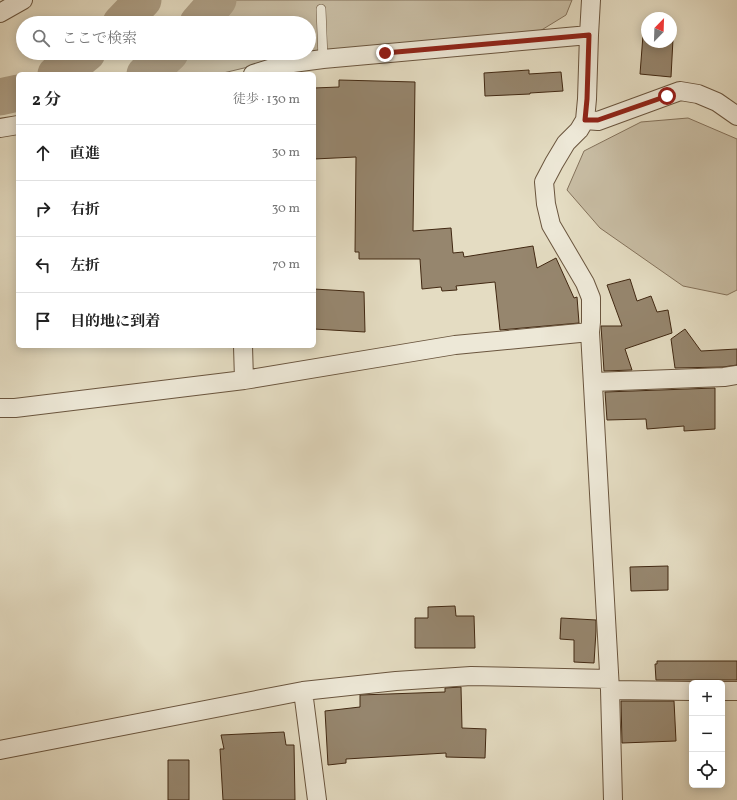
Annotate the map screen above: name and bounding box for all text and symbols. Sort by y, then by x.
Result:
north arrow [641,12,677,48]
search box [16,16,316,60]
icon: search [30,27,52,49]
text: ここで検索 [62,29,137,50]
route end [376,44,394,62]
route start [658,87,676,105]
text: 2 分 [32,89,61,112]
text: 徒歩 · 130 m [233,91,300,109]
icon: ahead [32,142,54,164]
text: 直進 [70,144,100,165]
text: 30 m [272,144,300,162]
icon: right [32,198,54,220]
text: 右折 [70,200,100,221]
text: 30 m [272,200,300,218]
icon: left [32,254,54,276]
text: 左折 [70,256,100,277]
text: 70 m [272,256,300,274]
icon: arrive [32,310,54,332]
text: 目的地に到着 [70,312,160,333]
map controls [689,680,725,788]
button: + [689,680,725,716]
button: − [689,716,725,752]
button: locate [689,752,725,788]

